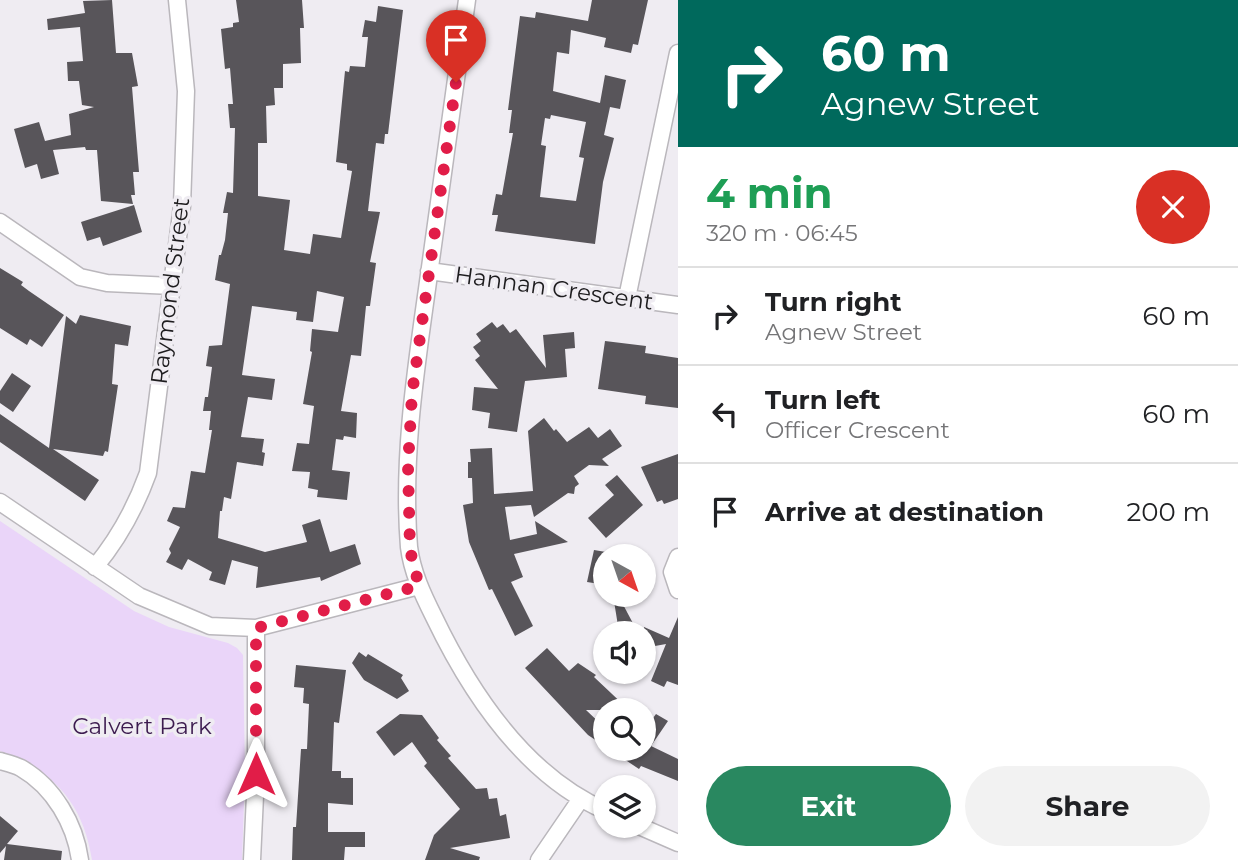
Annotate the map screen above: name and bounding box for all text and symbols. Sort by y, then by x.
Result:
pin [426,10,486,82]
icon: arrive [437,21,475,59]
text: 60 m [821,24,951,83]
icon: right [706,28,797,119]
text: Agnew Street [821,84,1040,123]
text: 4 min [706,167,833,219]
button: close [1136,170,1210,244]
street label: Raymond Street [145,196,195,386]
text: 320 m · 06:45 [706,219,858,247]
street label: Hannan Crescent [453,260,655,316]
text: Turn right [765,286,901,318]
icon: right [706,297,744,335]
text: 60 m [1143,300,1210,332]
text: Agnew Street [765,318,922,346]
text: Turn left [765,384,881,416]
icon: left [706,395,744,433]
text: 60 m [1143,398,1210,430]
text: Officer Crescent [765,416,950,444]
icon: arrive [706,493,744,531]
text: Arrive at destination [765,496,1044,528]
text: 200 m [1126,496,1210,528]
north arrow [593,544,656,607]
map controls [593,544,656,838]
button: sound [593,621,656,684]
button: search [593,698,656,761]
park label: Calvert Park [72,712,212,740]
position arrow [219,737,293,811]
button: Exit [706,766,951,846]
button: Share [965,766,1210,846]
button: layers [593,775,656,838]

